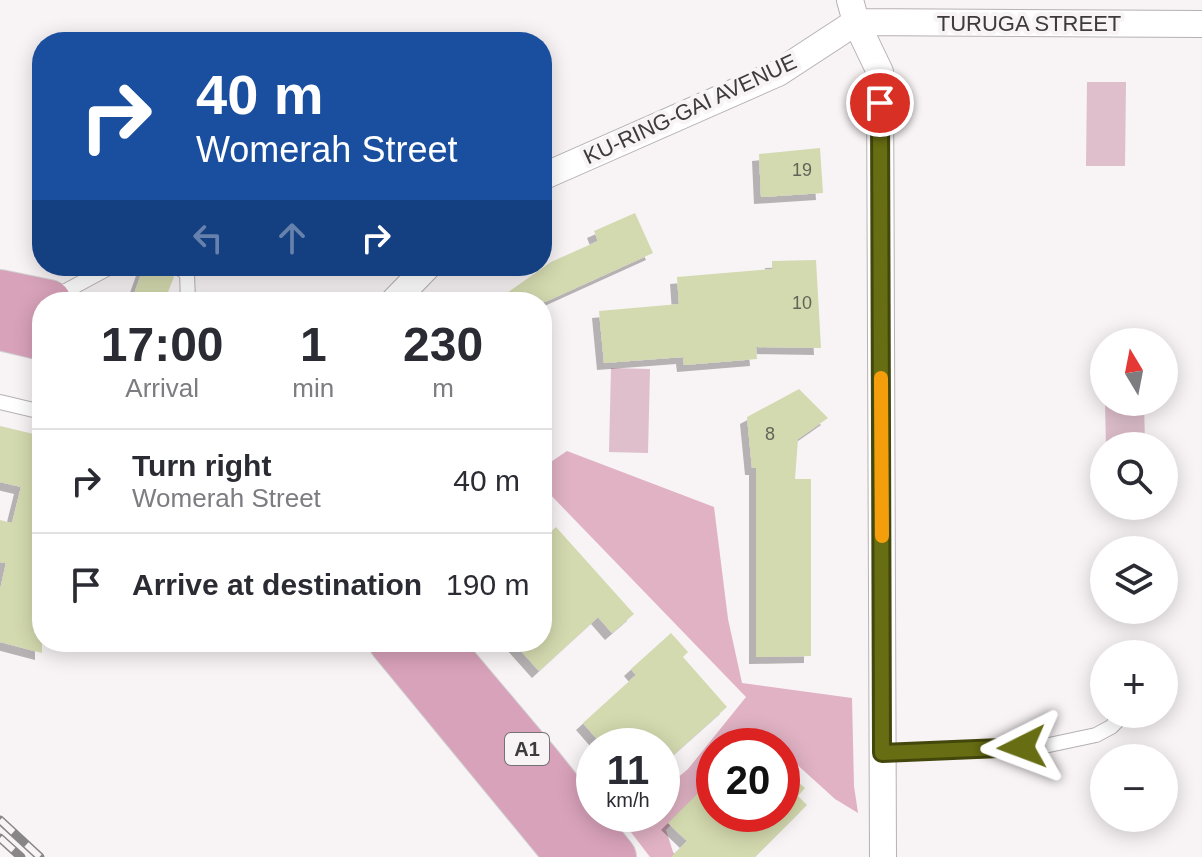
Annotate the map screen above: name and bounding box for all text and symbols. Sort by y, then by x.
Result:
street label: TURUGA STREET [937,11,1121,36]
street label: KU-RING-GAI AVENUE [580,49,800,169]
text: 40 m [196,63,324,126]
icon: right [64,64,168,168]
pin [846,69,914,137]
icon: arrive [858,81,902,125]
text: Womerah Street [196,129,457,170]
house number: 19 [792,160,812,180]
icon: left [186,216,230,260]
icon: ahead [270,216,314,260]
icon: right [354,216,398,260]
house number: 10 [792,293,812,313]
text: 17:00 [101,318,224,371]
text: 1 [300,318,327,371]
text: 230 [403,318,483,371]
north arrow [1090,328,1178,416]
map controls [1090,328,1178,832]
text: Arrival [125,373,199,403]
text: min [292,373,334,403]
text: m [432,373,454,403]
house number: 8 [765,424,775,444]
button: search [1090,432,1178,520]
text: Turn right [132,449,271,482]
icon: right [64,459,108,503]
text: 40 m [453,464,520,497]
text: Womerah Street [132,483,321,513]
button: layers [1090,536,1178,624]
icon: arrive [64,563,108,607]
text: Arrive at destination [132,568,422,601]
text: 190 m [446,568,529,601]
button: + [1090,640,1178,728]
position arrow [980,705,1064,789]
speed limit sign: 20 [696,728,800,832]
road number: A1 [505,733,549,765]
button: − [1090,744,1178,832]
text: 11 [607,748,649,792]
text: km/h [606,789,650,811]

